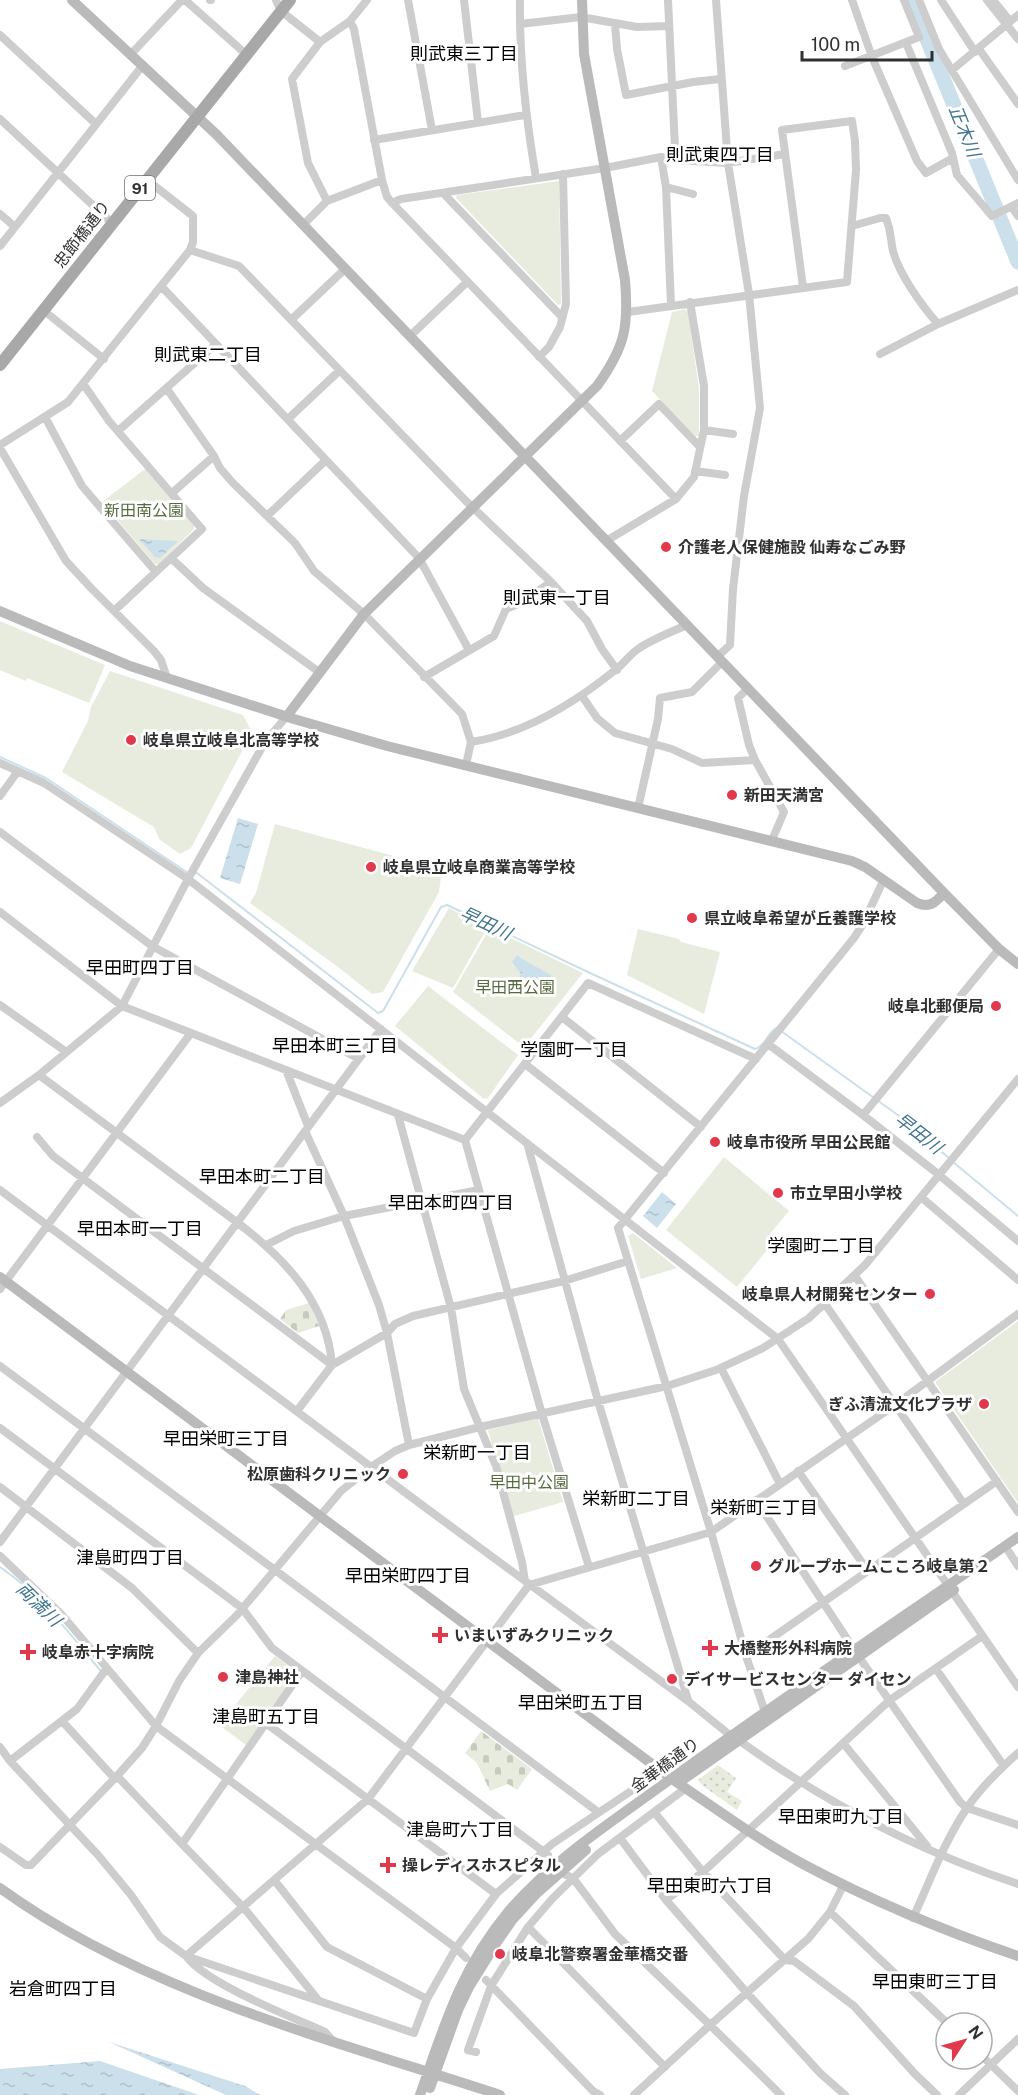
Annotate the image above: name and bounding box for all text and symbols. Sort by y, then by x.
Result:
scale bar [802,24,932,62]
text: 100 m [811,34,860,55]
district label: 則武東三丁目 [410,43,518,64]
water label: 正木川 [945,102,986,162]
district label: 則武東四丁目 [666,144,774,165]
road number: 91 [125,176,155,200]
street label: 忠節橋通り [50,197,114,271]
district label: 則武東二丁目 [154,344,262,365]
park label: 新田南公園 [104,501,184,520]
place label: 介護老人保健施設 仙寿なごみ野 [678,538,906,557]
marker: 介護老人保健施設 仙寿なごみ野 [659,540,673,554]
district label: 則武東一丁目 [503,587,611,608]
place label: 岐阜県立岐阜北高等学校 [143,731,319,750]
marker: 岐阜県立岐阜北高等学校 [124,733,138,747]
place label: 新田天満宮 [744,786,824,805]
marker: 新田天満宮 [725,788,739,802]
place label: 岐阜県立岐阜商業高等学校 [383,858,575,877]
marker: 岐阜県立岐阜商業高等学校 [364,860,378,874]
water label: 早田川 [457,902,517,945]
place label: 県立岐阜希望が丘養護学校 [704,909,896,928]
marker: 県立岐阜希望が丘養護学校 [685,911,699,925]
district label: 早田町四丁目 [86,957,194,978]
park label: 早田西公園 [475,978,555,997]
place label: 岐阜北郵便局 [888,997,984,1016]
marker: 岐阜北郵便局 [989,999,1003,1013]
district label: 早田本町三丁目 [272,1035,398,1056]
district label: 学園町一丁目 [520,1039,628,1060]
water label: 早田川 [891,1108,948,1159]
place label: 岐阜市役所 早田公民館 [727,1133,891,1152]
marker: 岐阜市役所 早田公民館 [708,1135,722,1149]
district label: 早田本町二丁目 [199,1166,325,1187]
place label: 市立早田小学校 [790,1184,902,1203]
marker: 市立早田小学校 [771,1186,785,1200]
district label: 早田本町四丁目 [388,1192,514,1213]
district label: 早田本町一丁目 [77,1218,203,1239]
district label: 学園町二丁目 [767,1235,875,1256]
place label: 岐阜県人材開発センター [742,1285,918,1304]
marker: 岐阜県人材開発センター [923,1287,937,1301]
place label: ぎふ清流文化プラザ [828,1395,972,1414]
marker: ぎふ清流文化プラザ [977,1397,991,1411]
district label: 早田栄町三丁目 [163,1428,289,1449]
district label: 栄新町一丁目 [423,1442,531,1463]
place label: 松原歯科クリニック [247,1465,391,1484]
marker: 松原歯科クリニック [396,1467,410,1481]
park label: 早田中公園 [489,1473,569,1492]
district label: 栄新町二丁目 [582,1488,690,1509]
district label: 栄新町三丁目 [710,1497,818,1518]
district label: 津島町四丁目 [76,1547,184,1568]
place label: グループホームこころ岐阜第２ [768,1557,991,1576]
marker: グループホームこころ岐阜第２ [749,1559,763,1573]
district label: 早田栄町四丁目 [345,1565,471,1586]
water label: 両満川 [12,1578,67,1632]
marker: いまいずみクリニック [431,1626,449,1644]
place label: いまいずみクリニック [454,1626,614,1645]
marker: 大橋整形外科病院 [701,1639,719,1657]
place label: 大橋整形外科病院 [724,1639,852,1658]
marker: 岐阜赤十字病院 [19,1643,37,1661]
place label: 岐阜赤十字病院 [42,1643,154,1662]
place label: 津島神社 [235,1668,299,1687]
marker: 津島神社 [216,1670,230,1684]
place label: デイサービスセンター ダイセン [684,1670,912,1689]
marker: デイサービスセンター ダイセン [665,1672,679,1686]
district label: 早田栄町五丁目 [518,1692,644,1713]
district label: 津島町五丁目 [212,1706,320,1727]
street label: 金華橋通り [627,1734,703,1796]
district label: 早田東町九丁目 [778,1806,904,1827]
district label: 津島町六丁目 [406,1819,514,1840]
marker: 操レディスホスピタル [379,1856,397,1874]
place label: 操レディスホスピタル [402,1856,561,1875]
district label: 早田東町六丁目 [647,1875,773,1896]
place label: 岐阜北警察署金華橋交番 [512,1945,688,1964]
marker: 岐阜北警察署金華橋交番 [493,1947,507,1961]
district label: 早田東町三丁目 [872,1971,998,1992]
district label: 岩倉町四丁目 [9,1978,117,1999]
north arrow [934,2011,994,2071]
text: N [964,2022,987,2043]

